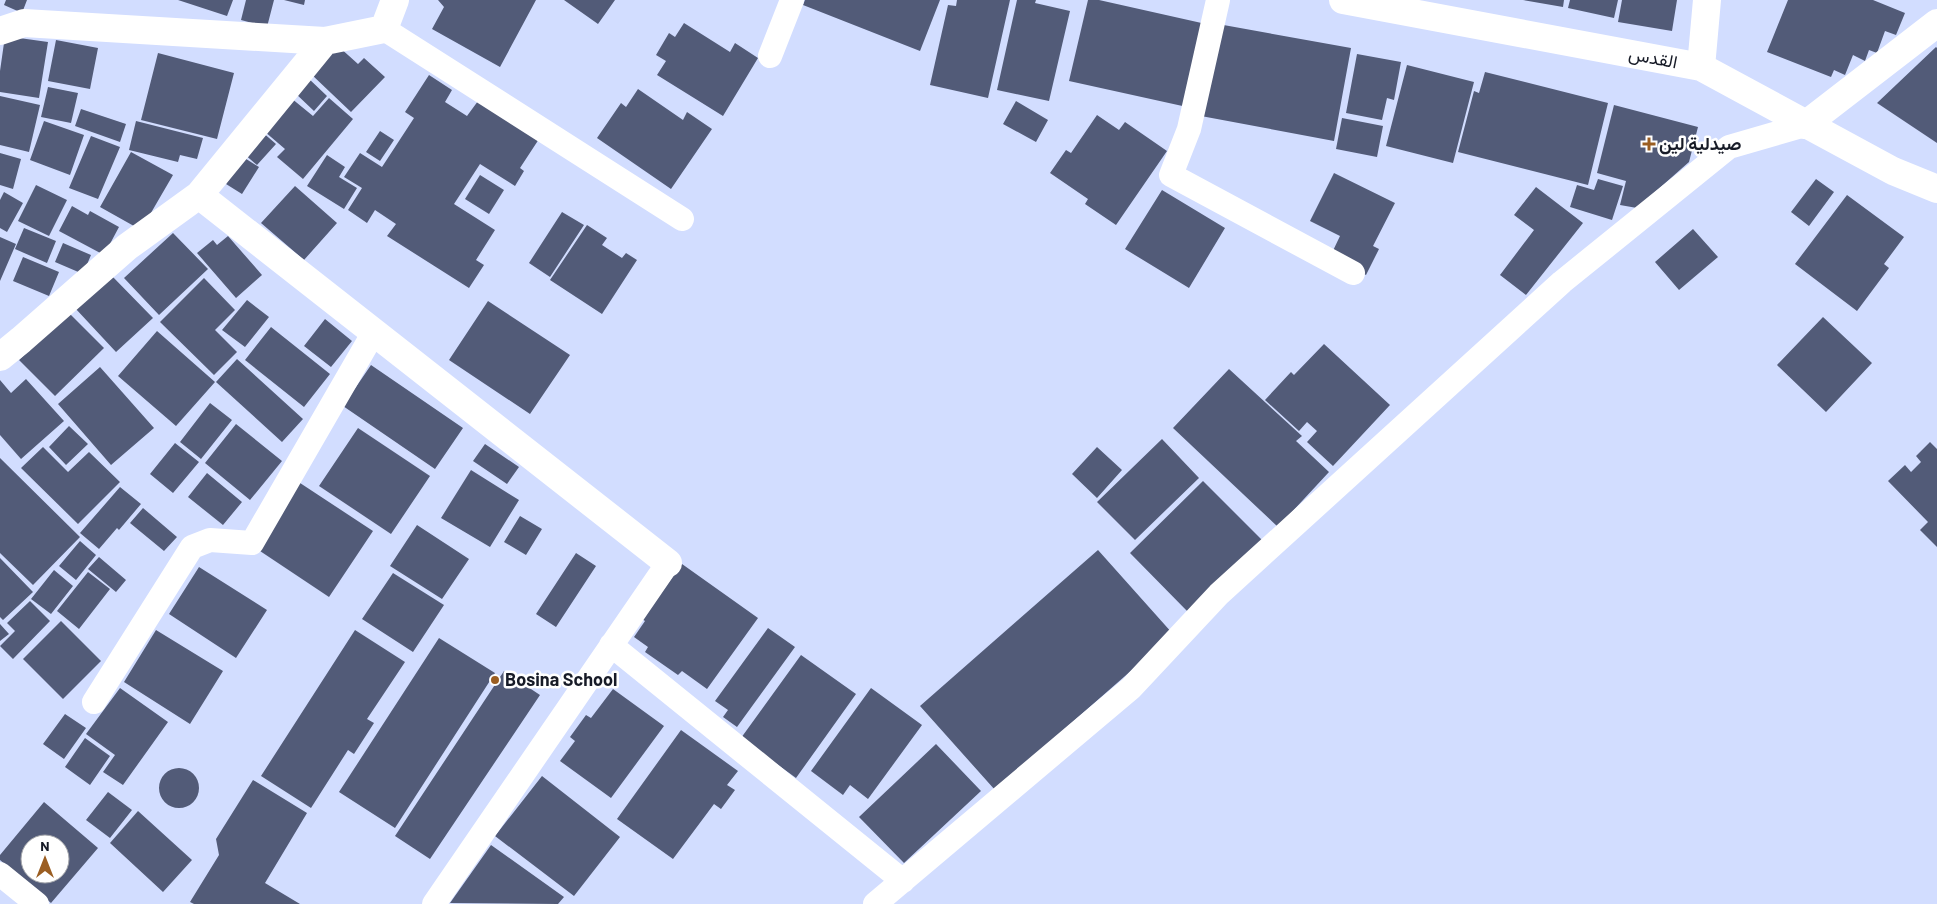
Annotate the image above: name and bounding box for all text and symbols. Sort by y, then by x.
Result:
street label: القدس [1627,42,1679,73]
place label: صيدلية لين [1659,132,1741,155]
marker: صيدلية لين [1643,138,1655,150]
place label: Bosina School [505,668,617,690]
marker: Bosina School [489,674,501,686]
north arrow [20,834,70,884]
text: N [40,837,50,854]

